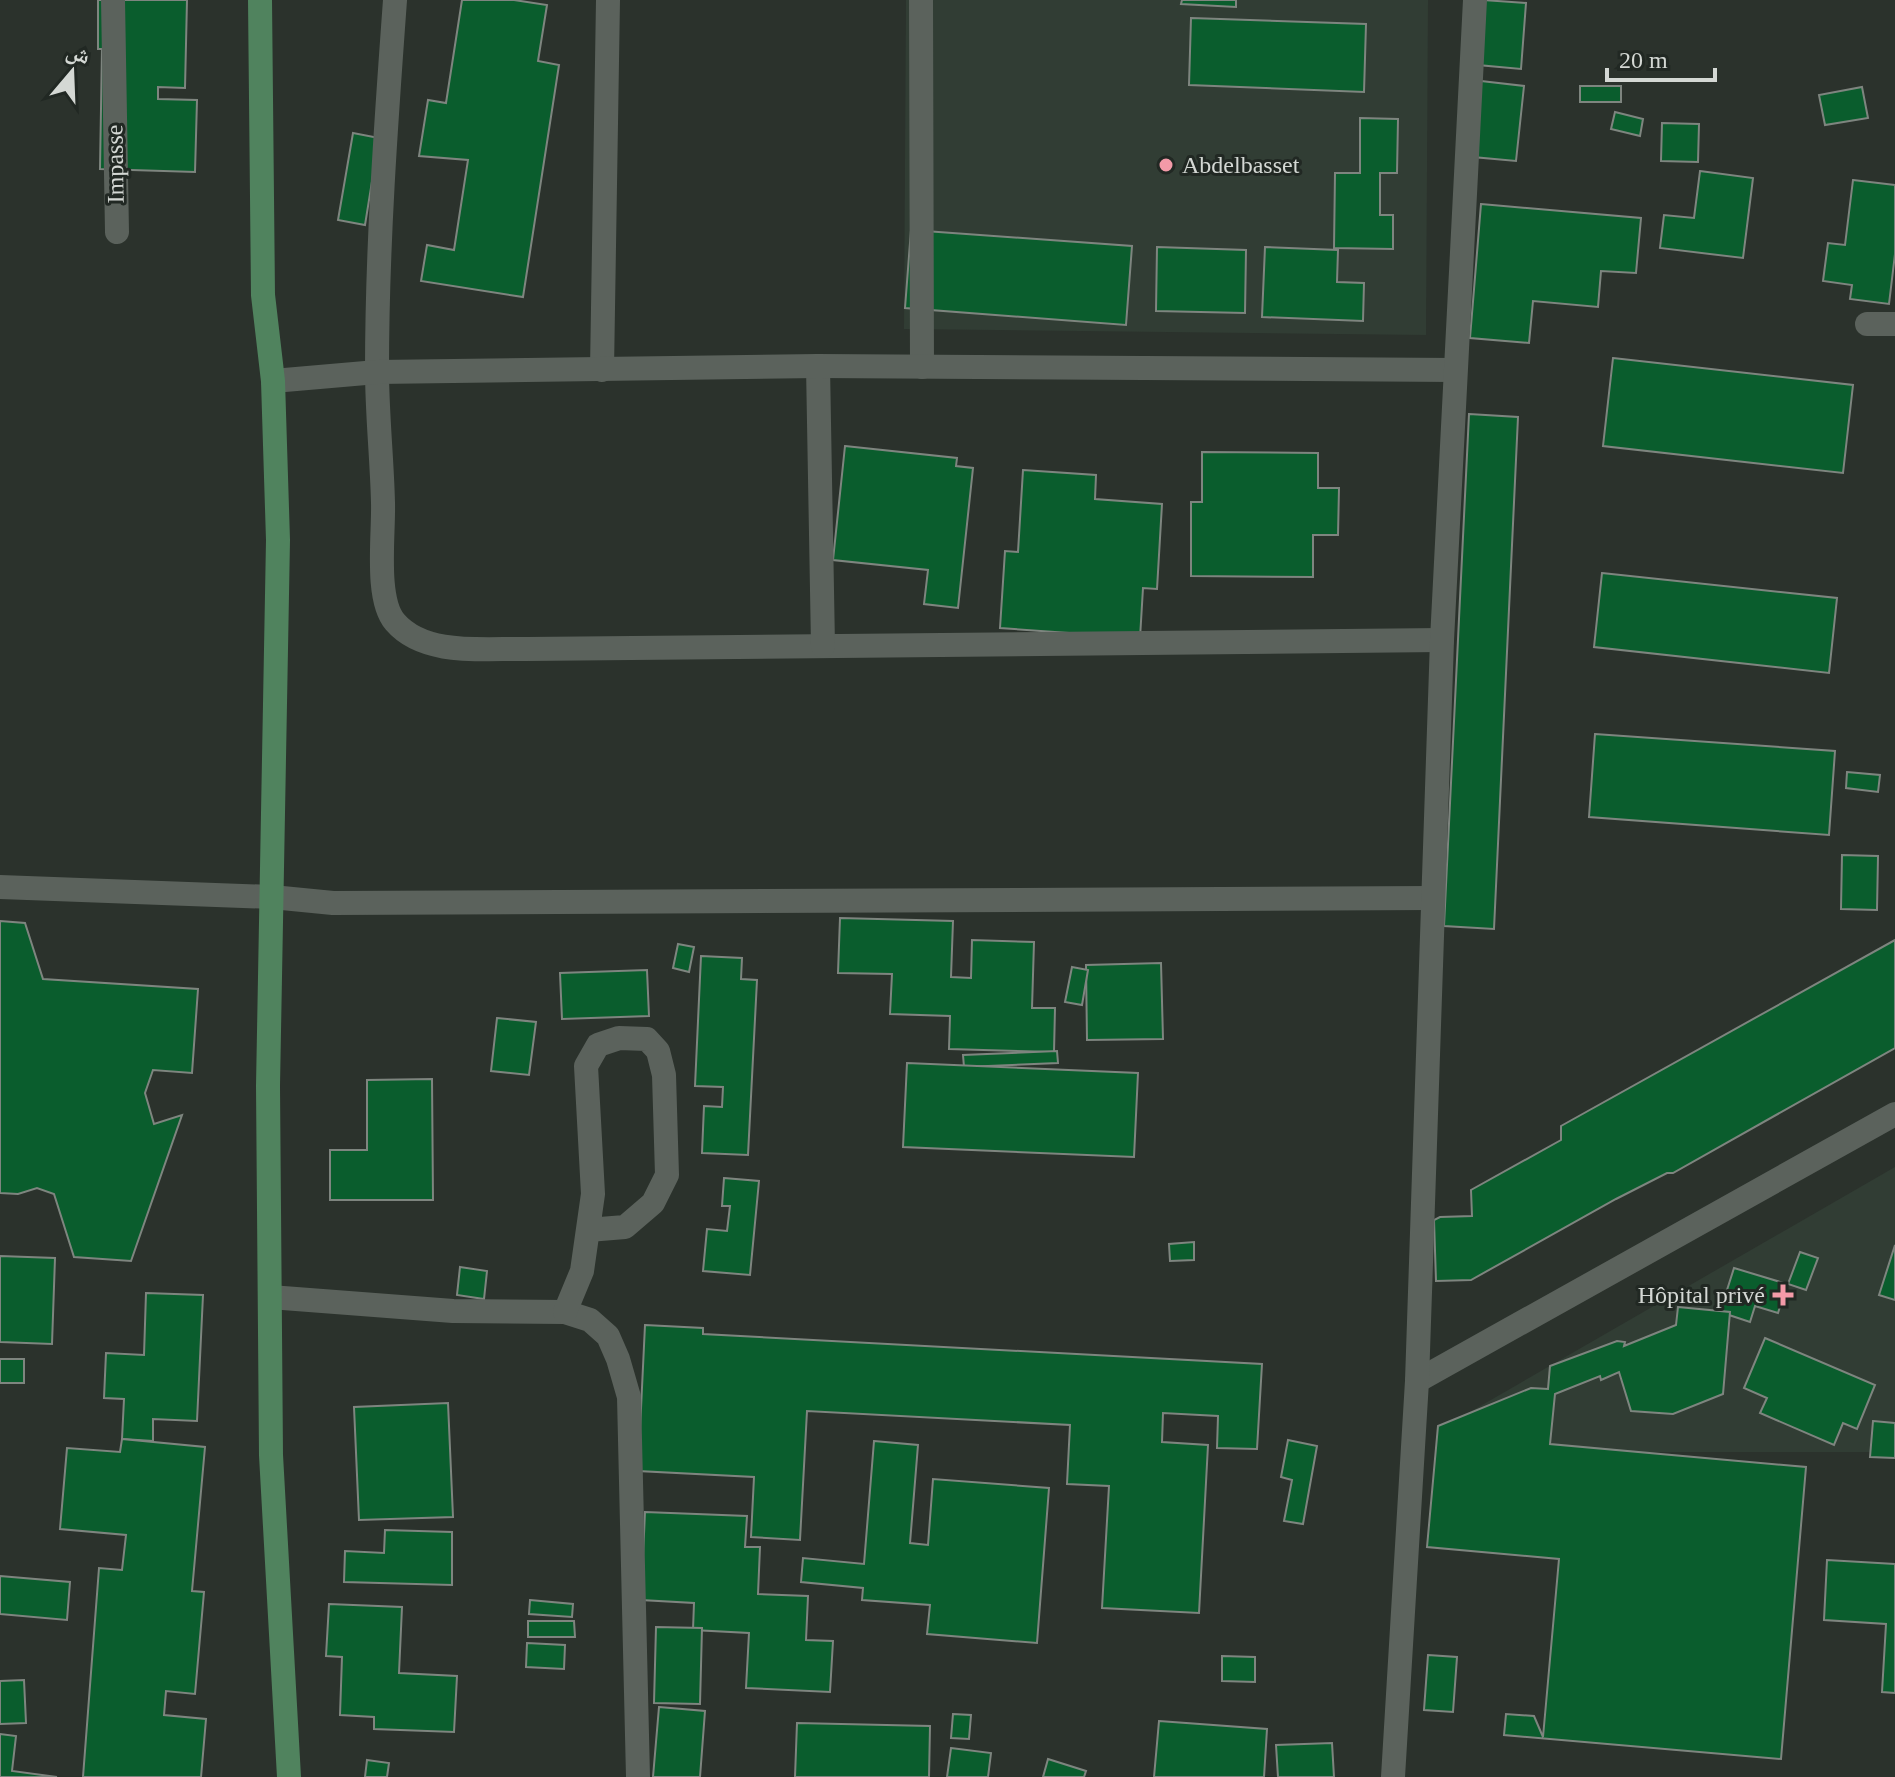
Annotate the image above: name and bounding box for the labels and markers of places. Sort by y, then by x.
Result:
place label: Abdelbasset [1182,152,1300,178]
marker: Abdelbasset [1157,156,1175,174]
place label: Hôpital privé [1638,1282,1765,1308]
marker: Hôpital privé [1772,1284,1794,1306]

